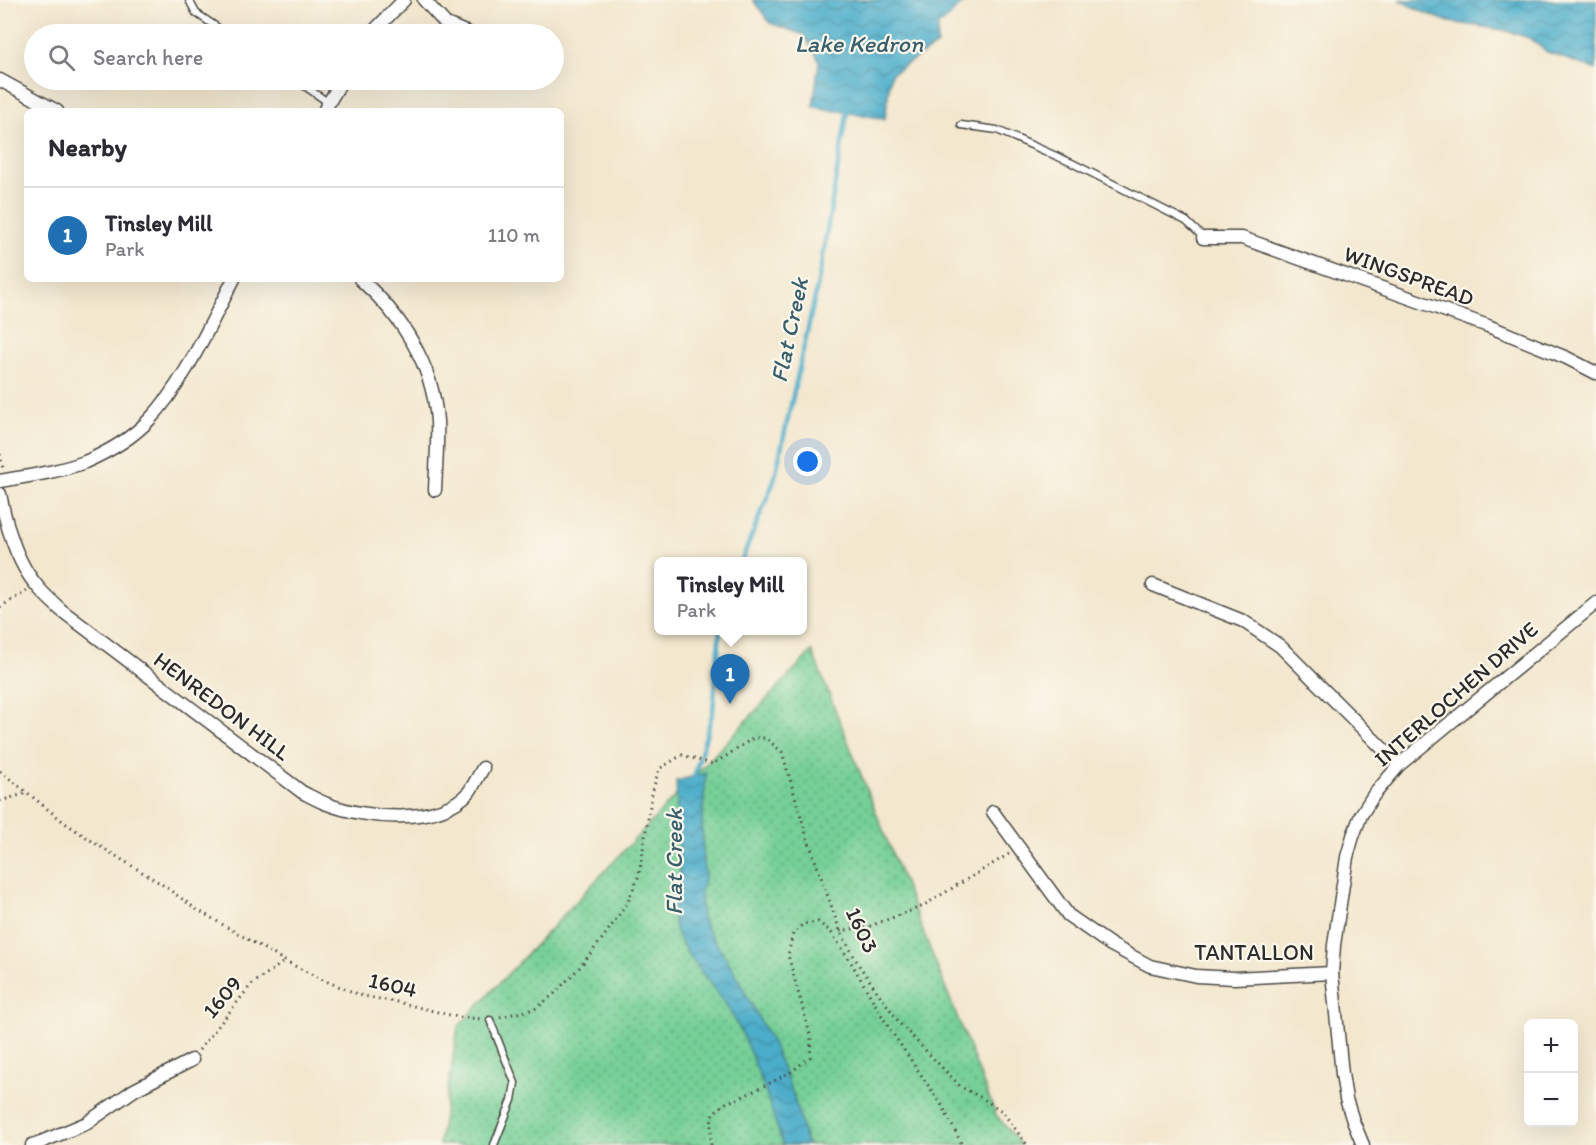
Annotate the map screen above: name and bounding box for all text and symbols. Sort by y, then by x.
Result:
search box [24,24,564,90]
water label: Lake Kedron [795,29,924,58]
icon: search [45,41,78,74]
text: Search here [93,44,203,71]
text: Nearby [48,131,127,163]
text: Tinsley Mill [105,210,212,237]
text: 1 [63,223,72,247]
text: 110 m [488,223,540,247]
text: Park [105,237,144,261]
street label: WINGSPREAD [1340,240,1478,312]
water label: Flat Creek [764,273,815,385]
your location [793,447,822,476]
popup [654,557,807,635]
text: Tinsley Mill [677,571,784,598]
text: Park [677,598,716,622]
street label: INTERLOCHEN DRIVE [1369,616,1543,772]
street label: HENREDON HILL [148,646,296,766]
pin: 1 [710,654,750,704]
water label: Flat Creek [659,807,688,915]
street label: 1603 [840,903,884,957]
street label: TANTALLON [1194,939,1314,966]
street label: 1604 [366,966,420,1004]
street label: 1609 [197,970,247,1024]
map controls [1524,1019,1578,1127]
button: + [1524,1019,1578,1073]
button: − [1524,1073,1578,1127]

